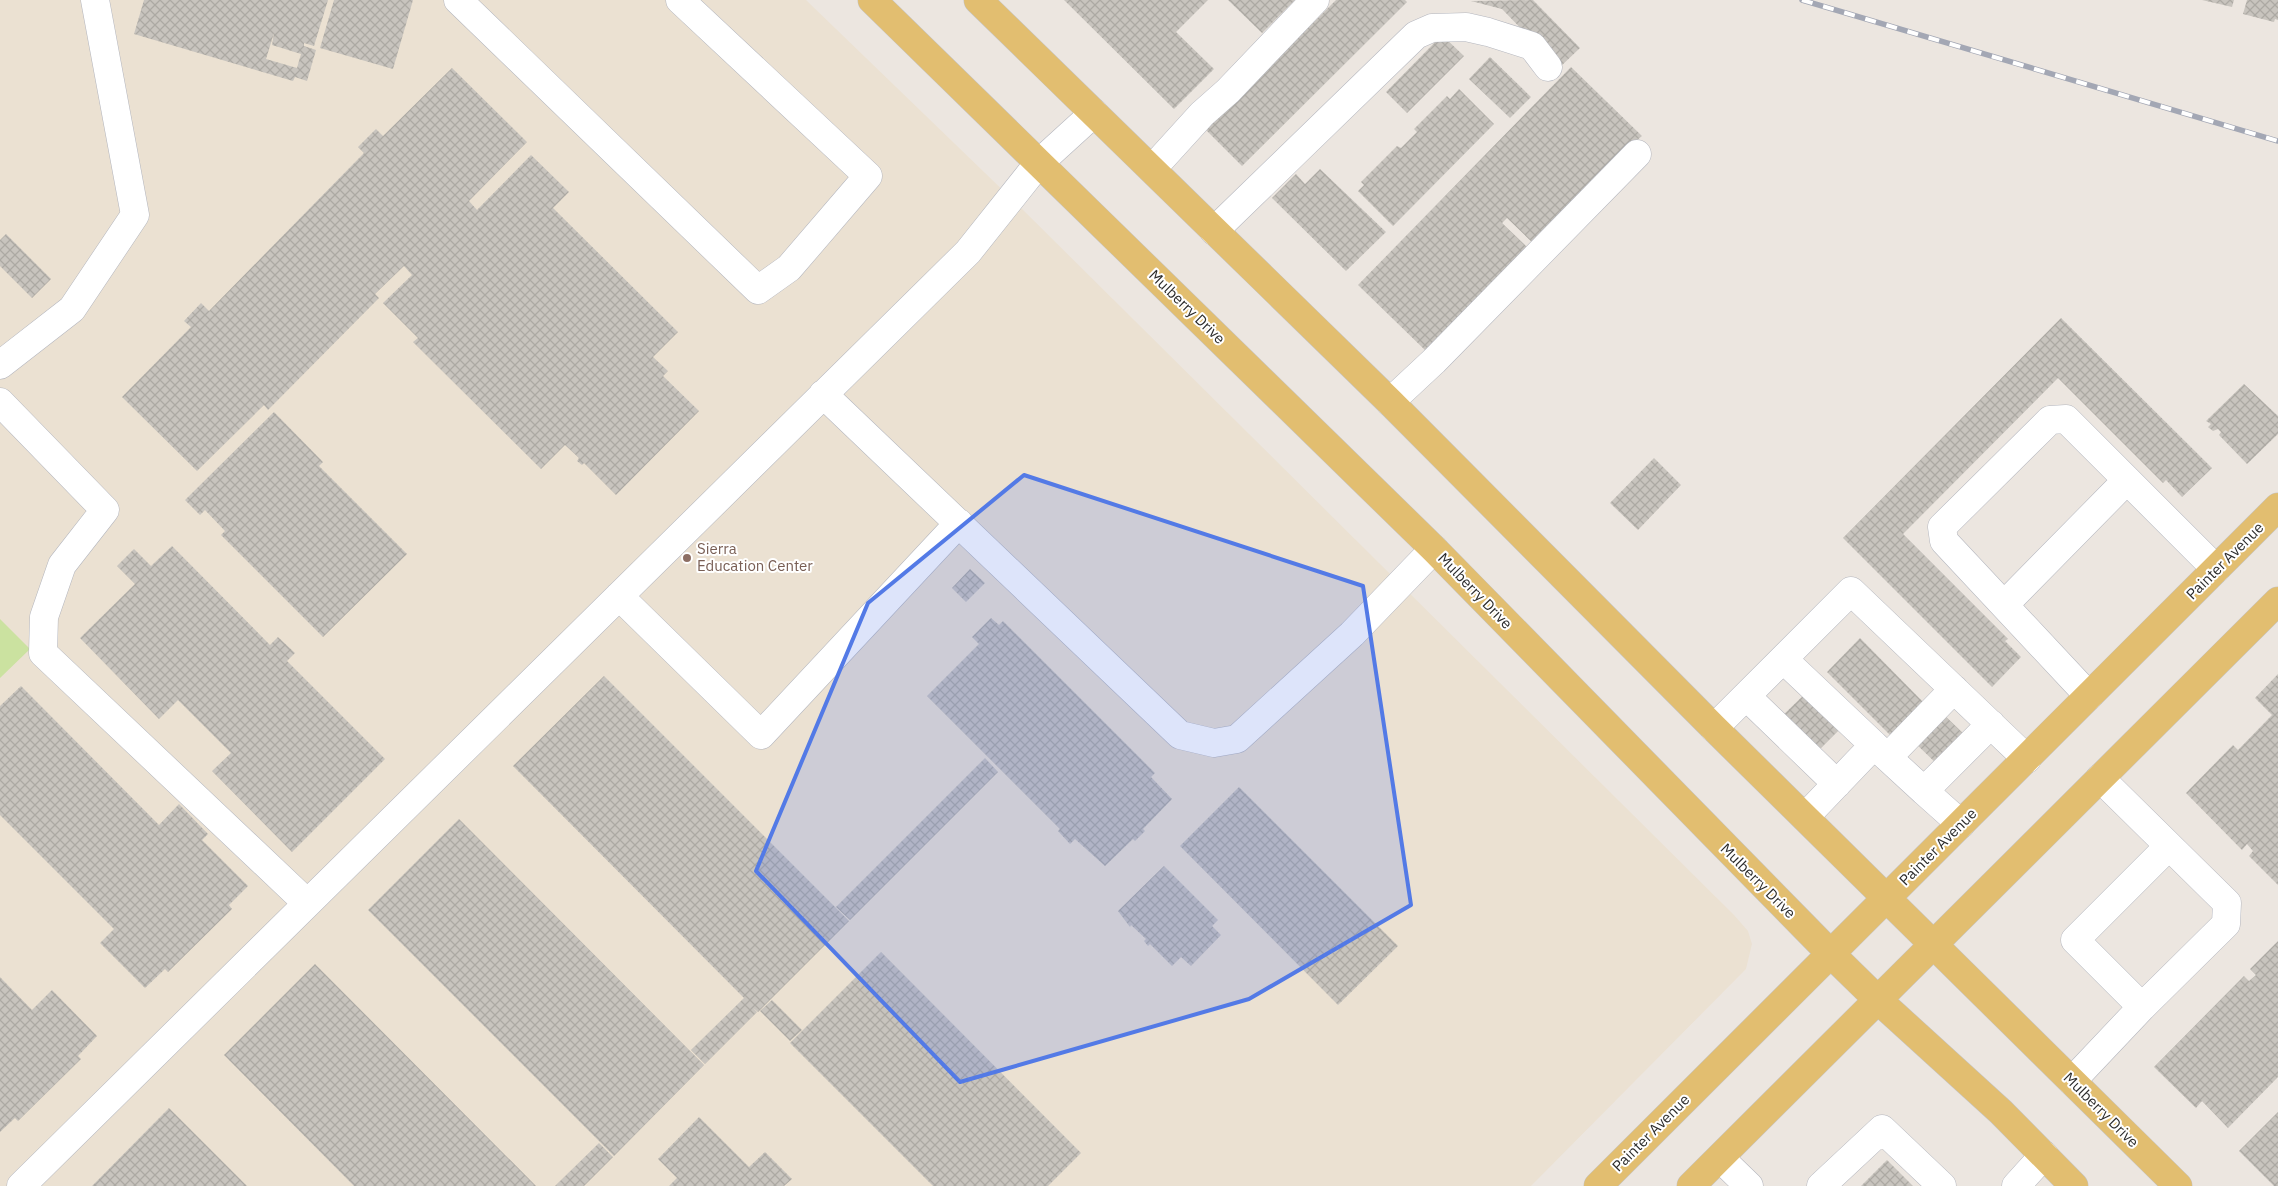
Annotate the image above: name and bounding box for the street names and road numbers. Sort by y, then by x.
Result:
street label: Mulberry Drive [1145,266,1229,348]
street label: Painter Avenue [2182,518,2267,603]
street label: Mulberry Drive [1434,549,1516,633]
street label: Painter Avenue [1895,804,1980,889]
street label: Mulberry Drive [1717,839,1800,922]
street label: Mulberry Drive [2060,1068,2143,1151]
street label: Painter Avenue [1608,1090,1693,1175]

